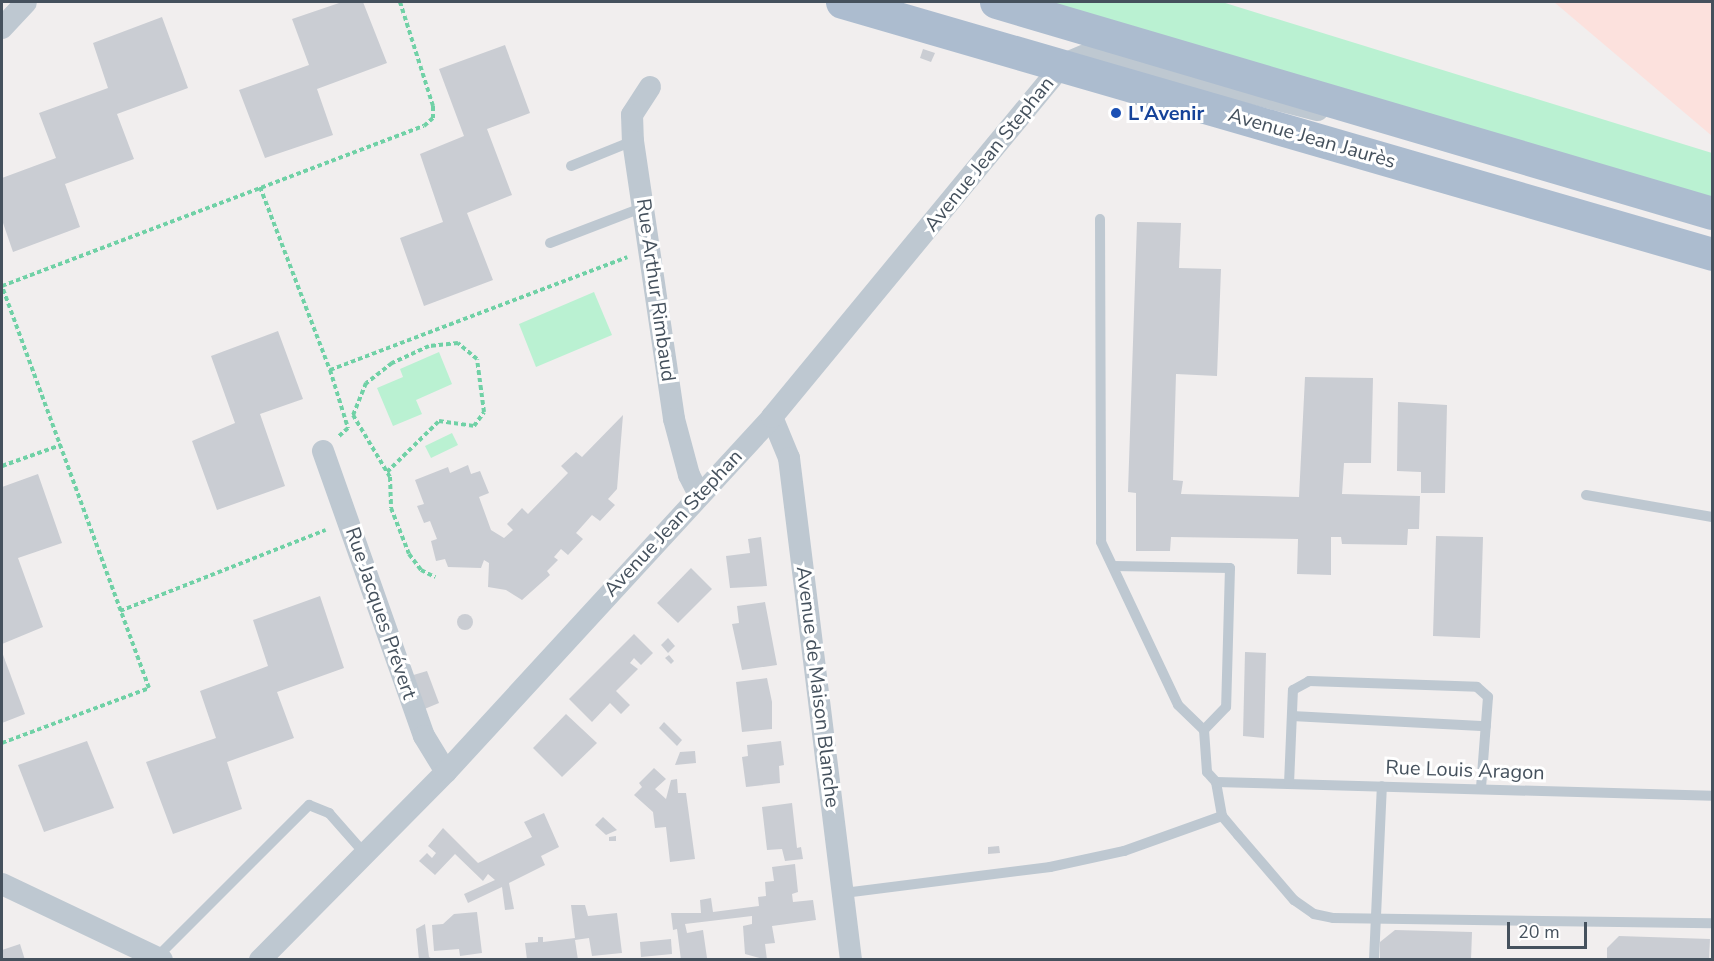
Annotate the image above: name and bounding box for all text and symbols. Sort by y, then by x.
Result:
street label: Avenue Jean Stephan [919,72,1059,236]
place label: L'Avenir [1128,101,1204,125]
street label: Avenue Jean Jaurès [1226,103,1398,173]
marker: L'Avenir [1109,106,1123,120]
street label: Rue Arthur Rimbaud [631,197,681,383]
street label: Avenue Jean Stephan [599,445,747,601]
street label: Rue Jacques Prévert [340,524,422,702]
street label: Avenue de Maison Blanche [791,565,845,809]
street label: Rue Louis Aragon [1385,755,1545,785]
scale bar [1510,910,1590,948]
text: 20 m [1518,920,1560,944]

